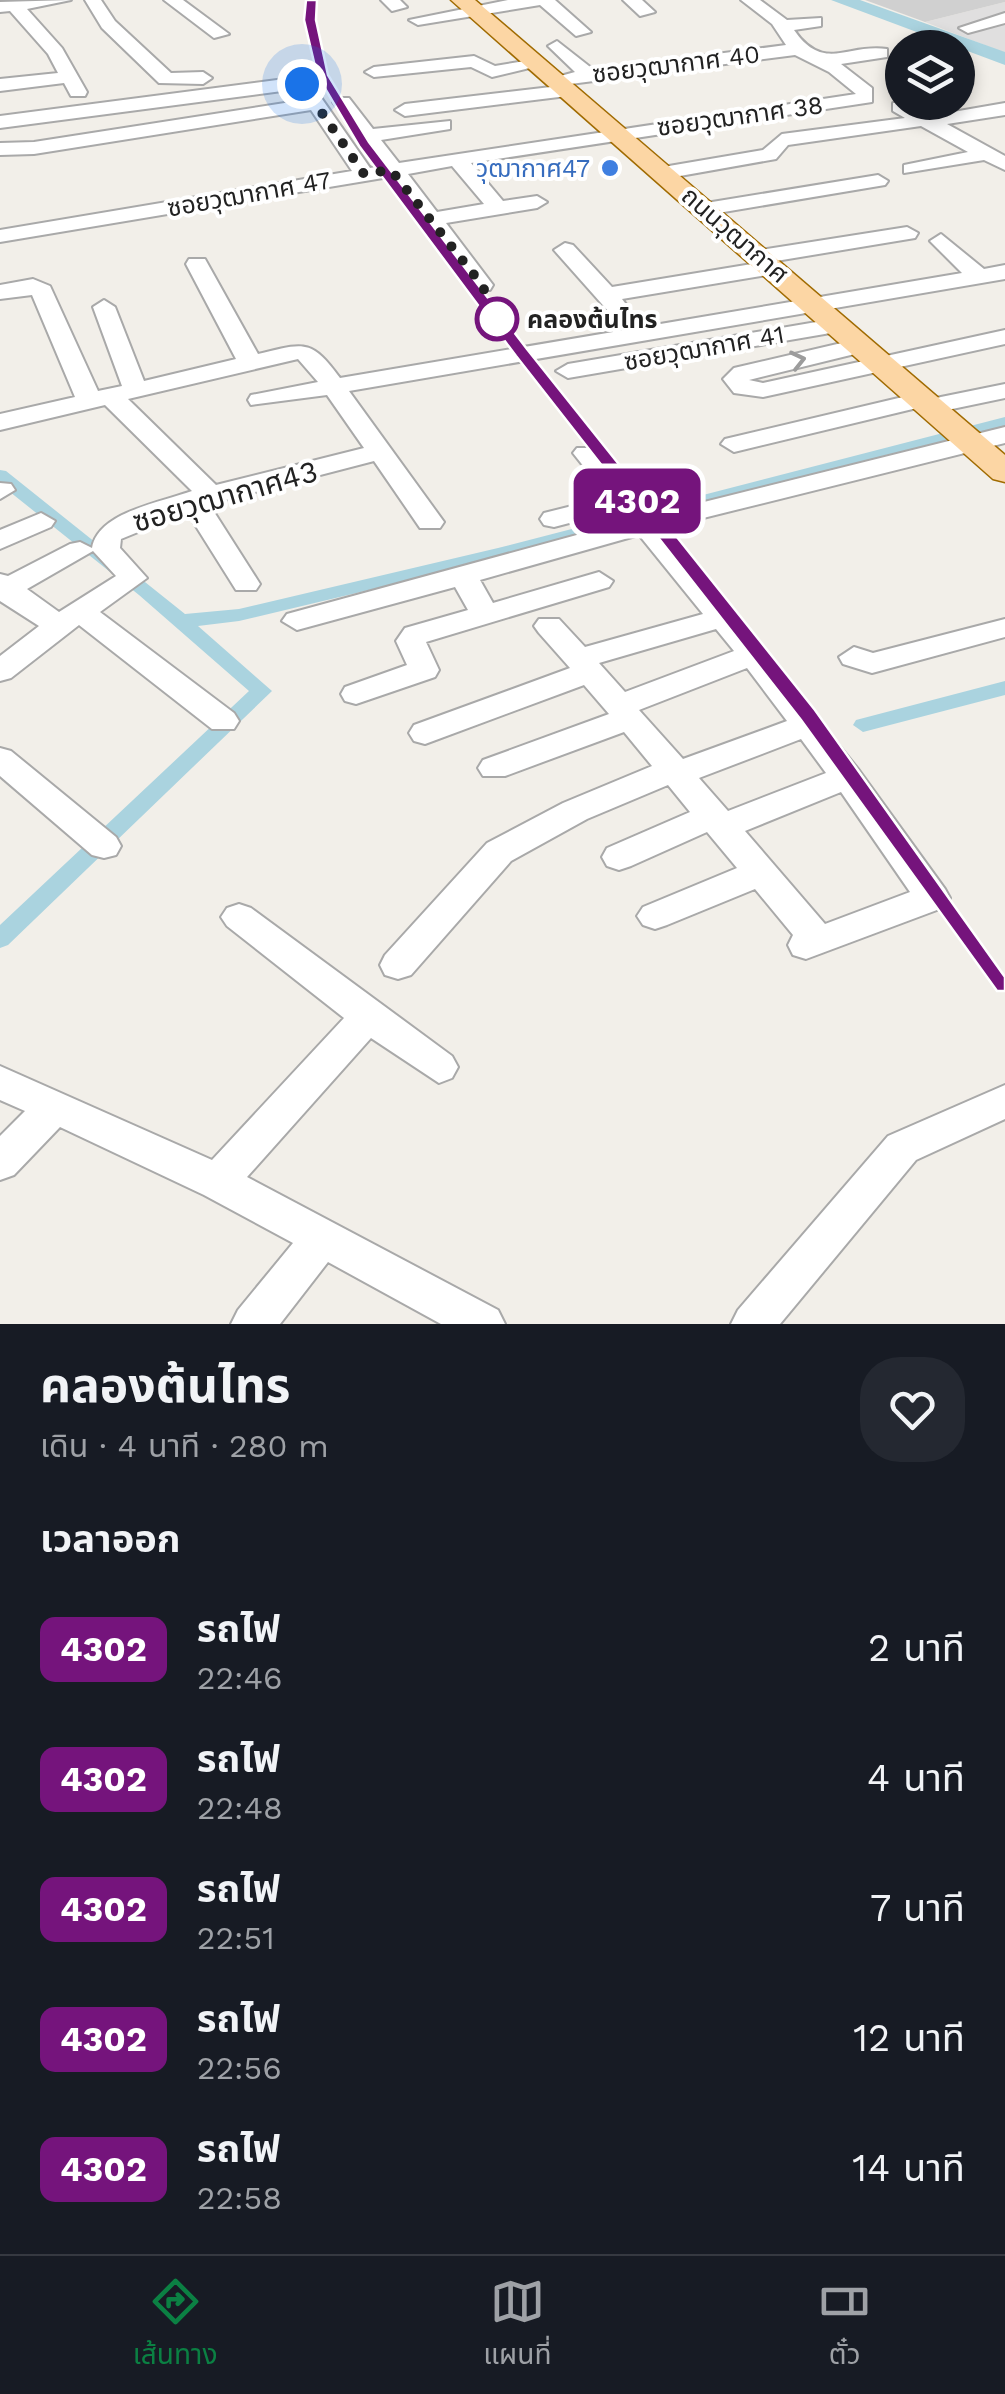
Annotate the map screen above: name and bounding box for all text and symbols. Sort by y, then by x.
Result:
map controls [885,30,975,120]
button: layers [885,30,975,120]
street label: ซอยวุฒากาศ 40 [591,39,761,90]
your location [277,59,327,109]
street label: ซอยวุฒากาศ 38 [655,90,825,143]
place label: วุฒากาศ47 [476,154,590,184]
marker: วุฒากาศ47 [599,157,621,179]
street label: ซอยวุฒากาศ 47 [165,165,333,224]
street label: ถนนวุฒากาศ [675,181,794,290]
marker: คลองต้นไทร [476,298,518,340]
place label: คลองต้นไทร [527,305,658,334]
street label: ซอยวุฒากาศ 41 [622,320,787,377]
one-way arrow [789,351,806,372]
street label: ซอยวุฒากาศ43 [129,453,322,540]
line badge: 4302 [567,468,707,534]
text: 4302 [594,480,680,522]
text: คลองต้นไทร [40,1357,290,1414]
button: heart [860,1357,965,1462]
text: เดิน · 4 นาที · 280 m [40,1427,329,1465]
text: เวลาออก [40,1517,180,1561]
text: รถไฟ [197,1607,280,1651]
text: 2 นาที [868,1626,965,1670]
text: 4302 [60,1628,147,1670]
text: 22:46 [197,1659,283,1697]
text: รถไฟ [197,1737,280,1781]
text: 4 นาที [867,1756,965,1800]
text: 4302 [60,1758,147,1800]
text: 22:48 [197,1789,283,1827]
text: รถไฟ [197,1867,280,1911]
text: 7 นาที [870,1886,965,1930]
text: 4302 [60,1888,147,1930]
text: 22:51 [197,1919,275,1957]
text: รถไฟ [197,1997,280,2041]
text: 12 นาที [853,2016,965,2060]
text: 4302 [60,2018,147,2060]
text: 22:56 [197,2049,282,2087]
text: รถไฟ [197,2127,280,2171]
text: 14 นาที [852,2146,965,2190]
text: 4302 [60,2148,147,2190]
text: 22:58 [197,2179,282,2217]
tab: เส้นทาง [133,2274,217,2377]
tab: แผนที่ [483,2274,551,2377]
tab: ตั๋ว [817,2274,872,2377]

